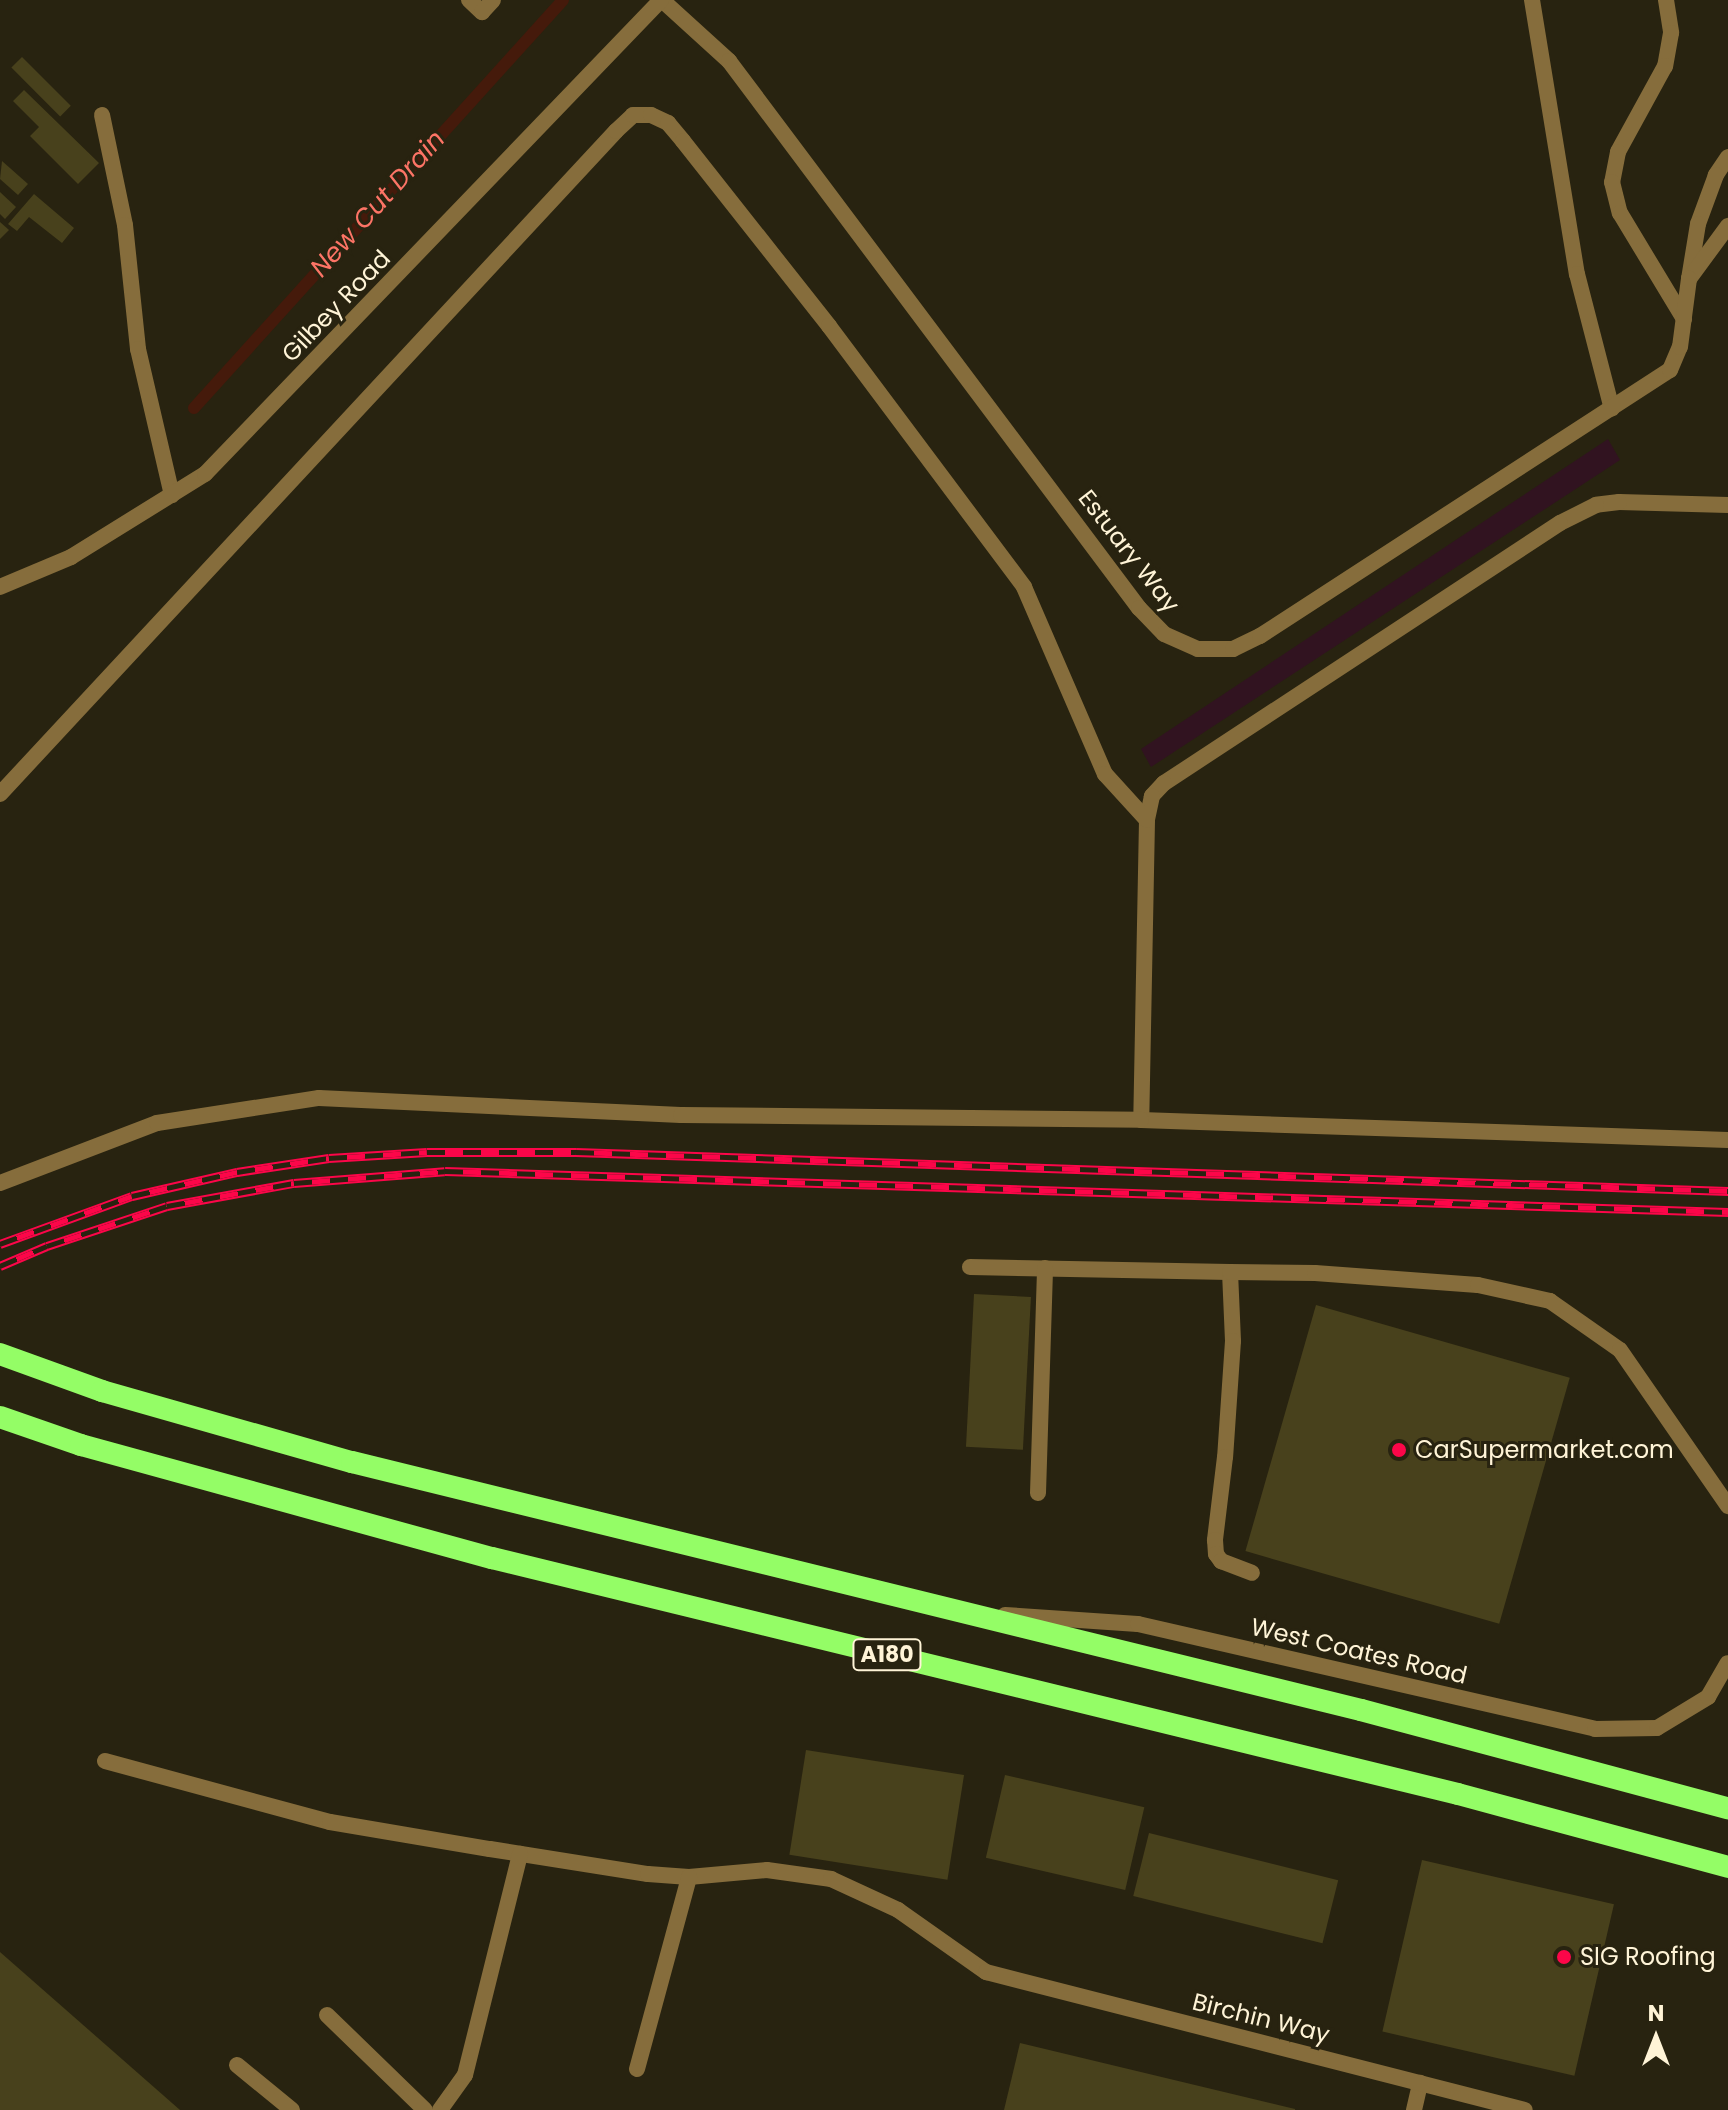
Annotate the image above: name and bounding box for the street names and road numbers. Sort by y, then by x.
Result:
street label: Gilbey Road [276,244,396,368]
street label: Estuary Way [1072,484,1186,618]
street label: West Coates Road [1248,1612,1470,1690]
road number: A180 [851,1637,923,1673]
street label: Birchin Way [1189,1987,1333,2049]

